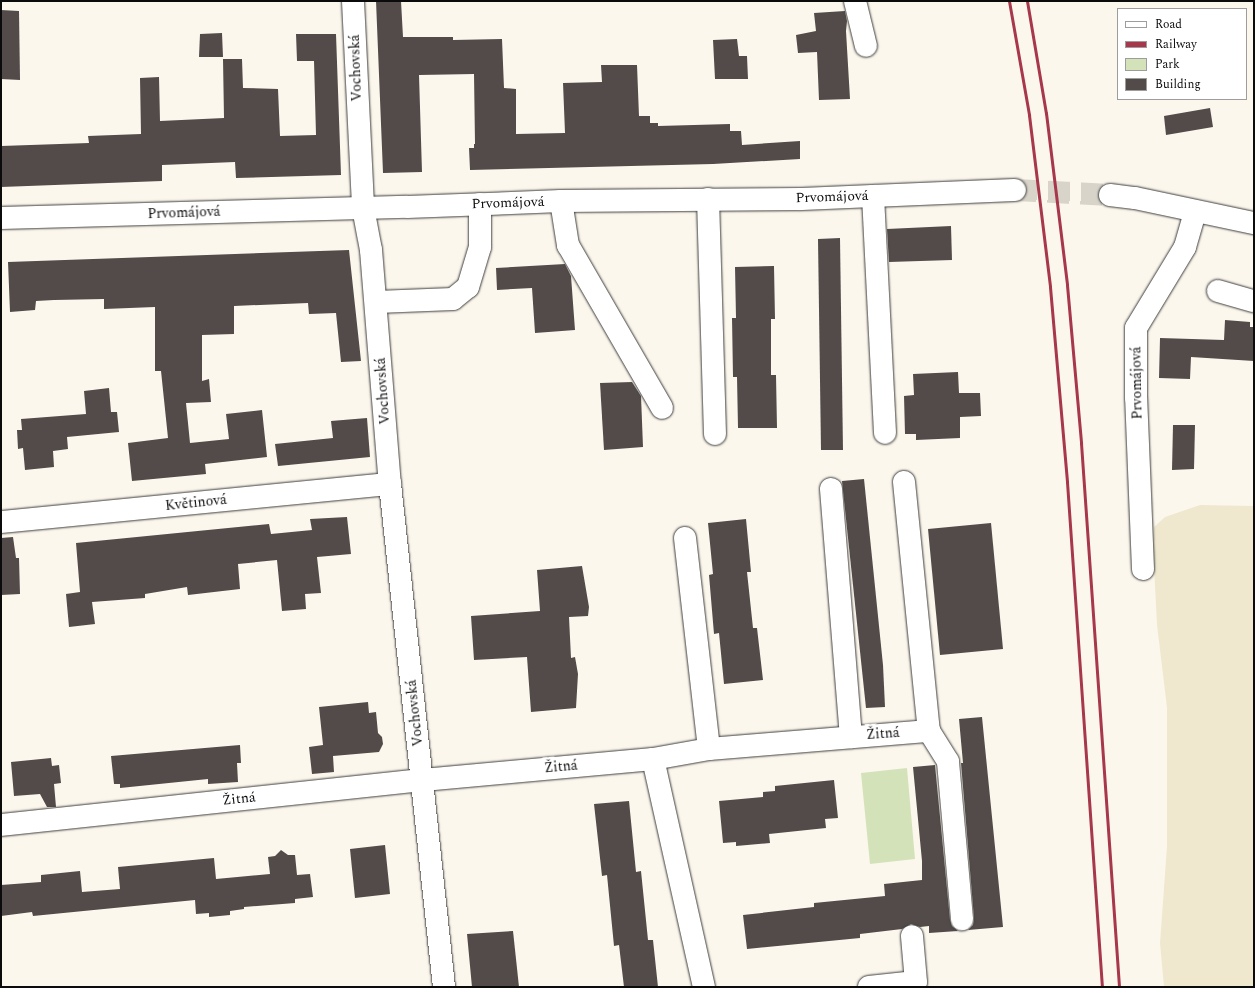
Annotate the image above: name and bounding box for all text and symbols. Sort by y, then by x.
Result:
legend [1117,8,1247,100]
text: Road [1155,15,1182,34]
street label: Vochovská [346,34,366,102]
text: Railway [1155,35,1197,54]
text: Park [1155,55,1180,74]
text: Building [1155,75,1201,94]
street label: Prvomájová [795,187,869,207]
street label: Prvomájová [471,193,545,213]
street label: Prvomájová [147,203,221,223]
street label: Prvomájová [1128,346,1146,420]
street label: Vochovská [372,357,394,425]
street label: Květinová [164,491,228,515]
street label: Vochovská [403,679,427,747]
street label: Žitná [866,724,900,744]
street label: Žitná [544,757,578,777]
street label: Žitná [221,789,257,809]

